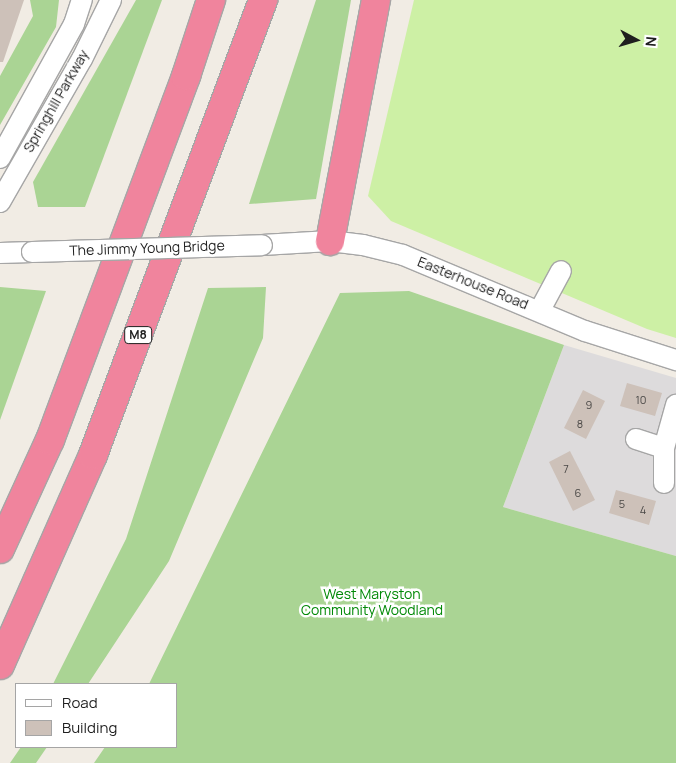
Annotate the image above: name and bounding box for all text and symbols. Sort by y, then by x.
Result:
north arrow [611,15,661,65]
text: N [641,36,661,48]
street label: Springhill Parkway [20,47,92,155]
street label: The Jimmy Young Bridge [69,237,225,259]
street label: Easterhouse Road [415,253,531,313]
road number: M8 [123,326,153,344]
house number: 10 [636,393,646,407]
house number: 9 [586,398,592,412]
house number: 8 [577,417,583,431]
house number: 7 [563,462,569,476]
house number: 6 [575,486,581,500]
house number: 5 [619,497,625,511]
house number: 4 [640,503,646,517]
park label: West Maryston Community Woodland [301,586,443,618]
legend [15,683,178,748]
text: Road [62,692,98,713]
text: Building [62,717,117,738]

